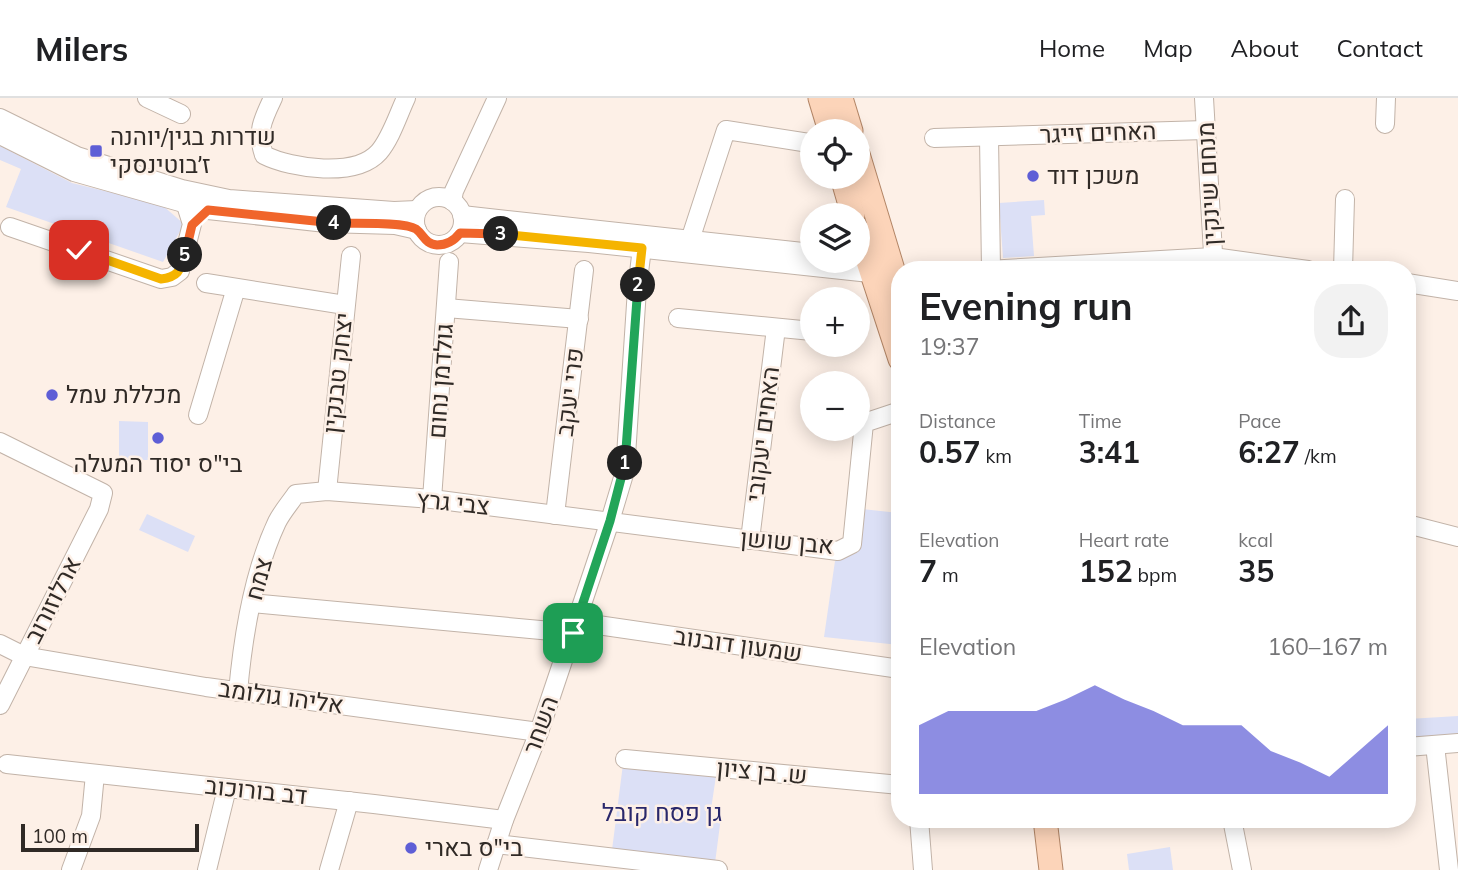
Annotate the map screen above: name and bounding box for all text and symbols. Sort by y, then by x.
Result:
text: Milers [35,28,128,69]
text: Home [1039,33,1105,63]
text: Map [1143,33,1193,63]
text: About [1231,33,1299,63]
text: Contact [1337,33,1423,63]
street label: האחים זייגר [1039,115,1157,149]
map controls [800,119,870,441]
button: locate [800,119,870,189]
place label: שדרות בגין/יוהנה ז׳בוטינסקי [110,121,276,179]
street label: מנחם שינקין [1190,121,1226,247]
marker: שדרות בגין/יוהנה ז׳בוטינסקי [88,143,104,159]
place label: משכן דוד [1047,160,1139,190]
marker: משכן דוד [1025,168,1041,184]
button: layers [800,203,870,273]
pin: 4 [316,206,352,240]
text: 4 [328,210,339,234]
pin: 3 [484,216,518,252]
pin [49,220,109,280]
text: 3 [495,221,506,245]
icon: check [60,231,98,269]
pin: 5 [168,238,202,272]
text: 5 [179,242,190,266]
pin: 2 [620,268,656,302]
text: 2 [632,272,643,296]
text: Evening run [919,282,1133,330]
button: share [1314,284,1388,358]
button: + [800,287,870,357]
street label: יצחק טבנקין [316,311,358,435]
street label: גולדמן נחום [421,322,459,439]
text: 19:37 [919,332,979,361]
street label: פרי יעקב [549,346,589,438]
street label: האחים יעקובי [739,365,785,503]
button: − [800,371,870,441]
place label: מכללת עמל [66,379,181,409]
marker: מכללת עמל [44,387,60,403]
text: Distance [919,409,996,433]
text: Time [1079,409,1122,433]
text: Pace [1238,409,1281,433]
marker: בי"ס יסוד המעלה [150,430,166,446]
text: 0.57 [919,433,980,471]
text: 3:41 [1079,433,1140,471]
text: 6:27 [1238,433,1300,471]
text: km [980,444,1012,468]
text: /km [1300,444,1337,468]
pin: 1 [608,446,642,480]
place label: בי"ס יסוד המעלה [74,448,243,478]
text: 1 [619,450,630,474]
street label: צבי גרץ [415,483,491,521]
street label: אבן שושן [739,522,835,560]
text: Elevation [919,528,999,552]
text: Heart rate [1079,528,1169,552]
text: kcal [1238,528,1273,552]
street label: ארלוזורוב [17,551,87,648]
text: 7 [919,552,937,590]
text: 152 [1079,552,1133,590]
text: 35 [1238,552,1274,590]
street label: צמח [238,554,278,603]
text: m [937,563,959,587]
text: bpm [1133,563,1177,587]
pin [543,603,603,663]
icon: arrive [554,614,592,652]
street label: שמעון דובנוב [672,620,804,668]
text: Elevation [919,632,1016,661]
text: 160–167 m [1267,632,1388,661]
street label: אליהו גולומב [217,672,346,720]
street label: השחר [516,692,564,758]
street label: ש. בן ציון [715,752,809,790]
street label: דב בורוכוב [204,770,309,810]
park label: גן פסח קובל [602,797,722,827]
scale bar [21,821,200,853]
text: 100 m [32,824,88,848]
place label: בי"ס בארי [425,832,523,862]
marker: בי"ס בארי [403,840,419,856]

